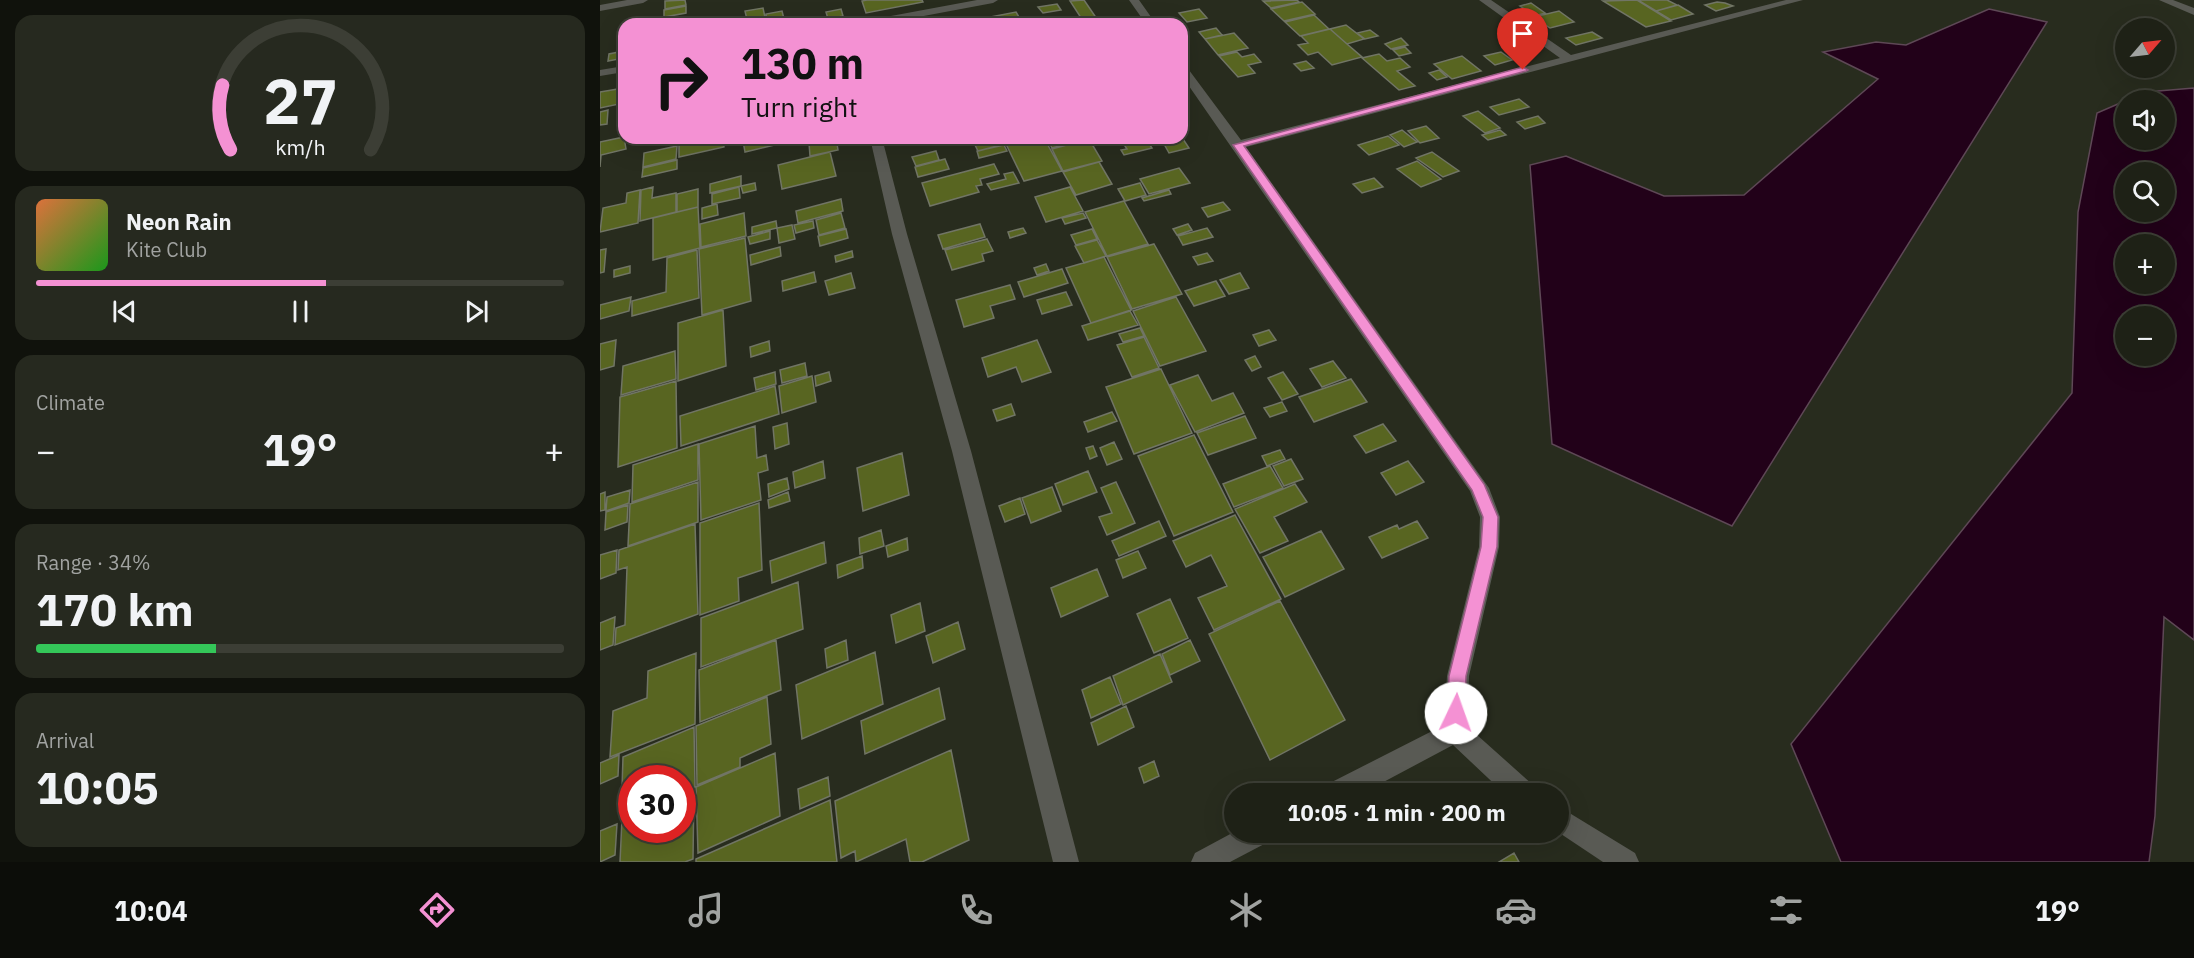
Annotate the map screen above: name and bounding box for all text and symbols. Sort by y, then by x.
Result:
pin [1497,8,1548,70]
icon: arrive [1506,17,1539,50]
north arrow [2115,18,2175,78]
map controls [2115,18,2175,366]
text: 130 m [741,36,864,91]
icon: right [642,42,720,120]
text: 27 [263,60,337,141]
text: Turn right [741,89,858,124]
button: sound [2115,90,2175,150]
text: km/h [275,133,325,161]
button: search [2115,162,2175,222]
text: Neon Rain [126,207,232,236]
button: + [2115,234,2175,294]
text: Kite Club [126,236,207,263]
icon: previous [108,295,141,328]
icon: pause [284,295,317,328]
icon: next [460,295,493,328]
button: − [2115,306,2175,366]
text: Climate [36,389,105,416]
text: 19° [262,420,338,478]
text: − [36,429,56,472]
text: + [544,429,564,472]
text: Range · 34% [36,549,151,576]
text: 170 km [36,580,194,638]
position arrow [1424,681,1488,745]
text: Arrival [36,727,94,754]
text: 10:05 [36,758,159,816]
speed limit sign: 30 [618,765,696,843]
text: 10:05 · 1 min · 200 m [1287,798,1506,827]
icon: directions [416,889,458,931]
icon: music [685,889,727,931]
icon: phone [955,889,997,931]
icon: climate [1225,889,1267,931]
icon: car [1495,889,1537,931]
icon: filters [1765,889,1807,931]
text: 10:04 [114,893,188,928]
text: 19° [2035,893,2080,928]

